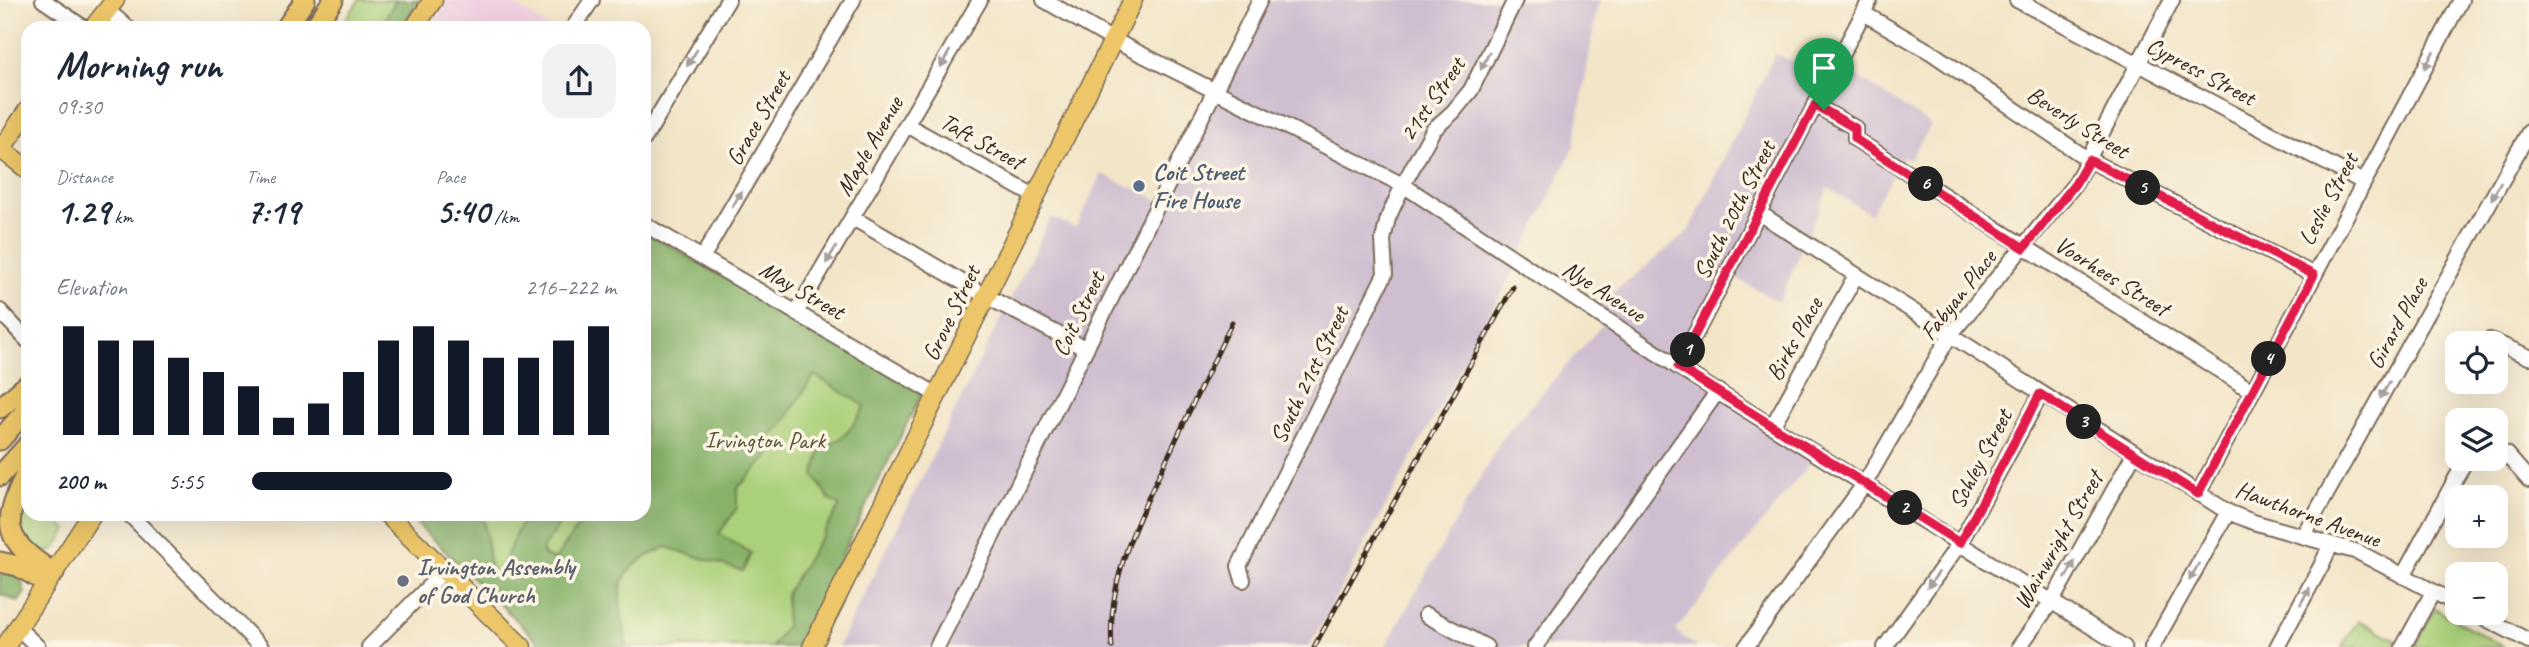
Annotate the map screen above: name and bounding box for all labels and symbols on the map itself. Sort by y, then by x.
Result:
street label: Cypress Street [2141,30,2262,113]
pin [1794,38,1854,110]
one-way arrow [686,49,699,68]
one-way arrow [939,49,951,69]
street label: 21st Street [1392,50,1473,147]
one-way arrow [2423,50,2434,70]
one-way arrow [1479,51,1491,71]
street label: Grace Street [719,63,798,171]
street label: Beverly Street [2021,79,2136,166]
street label: Maple Avenue [829,89,910,201]
street label: Taft Street [935,106,1032,178]
street label: South 20th Street [1686,134,1783,284]
street label: Leslie Street [2291,146,2366,250]
place label: Coit Street Fire House [1153,157,1247,215]
pin: 6 [1909,166,1944,202]
pin: 5 [2126,170,2160,206]
marker: Coit Street Fire House [1131,178,1147,194]
one-way arrow [2490,181,2502,201]
one-way arrow [730,189,742,209]
street label: Voorhees Street [2049,229,2177,325]
street label: Fabyan Place [1913,242,2004,346]
one-way arrow [824,246,837,265]
street label: Nye Avenue [1557,253,1653,330]
street label: May Street [754,254,852,327]
street label: Grove Street [915,259,988,365]
street label: Coit Street [1045,265,1112,361]
street label: Girard Place [2360,270,2435,374]
street label: Birks Place [1759,290,1830,386]
street label: South 21st Street [1263,300,1356,448]
pin: 1 [1670,332,1706,368]
pin: 4 [2252,342,2286,376]
one-way arrow [2379,380,2391,400]
street label: Schley Street [1941,402,2020,514]
pin: 3 [2066,404,2102,440]
park label: Irvington Park [705,425,827,455]
street label: Wainwright Street [2006,463,2111,614]
street label: Hawthorne Avenue [2232,474,2387,555]
pin: 2 [1888,490,1923,526]
place label: Irvington Assembly of God Church [417,552,577,610]
one-way arrow [2064,560,2076,579]
one-way arrow [2188,562,2200,581]
one-way arrow [1927,571,1941,589]
marker: Irvington Assembly of God Church [395,573,411,589]
one-way arrow [2299,586,2311,606]

